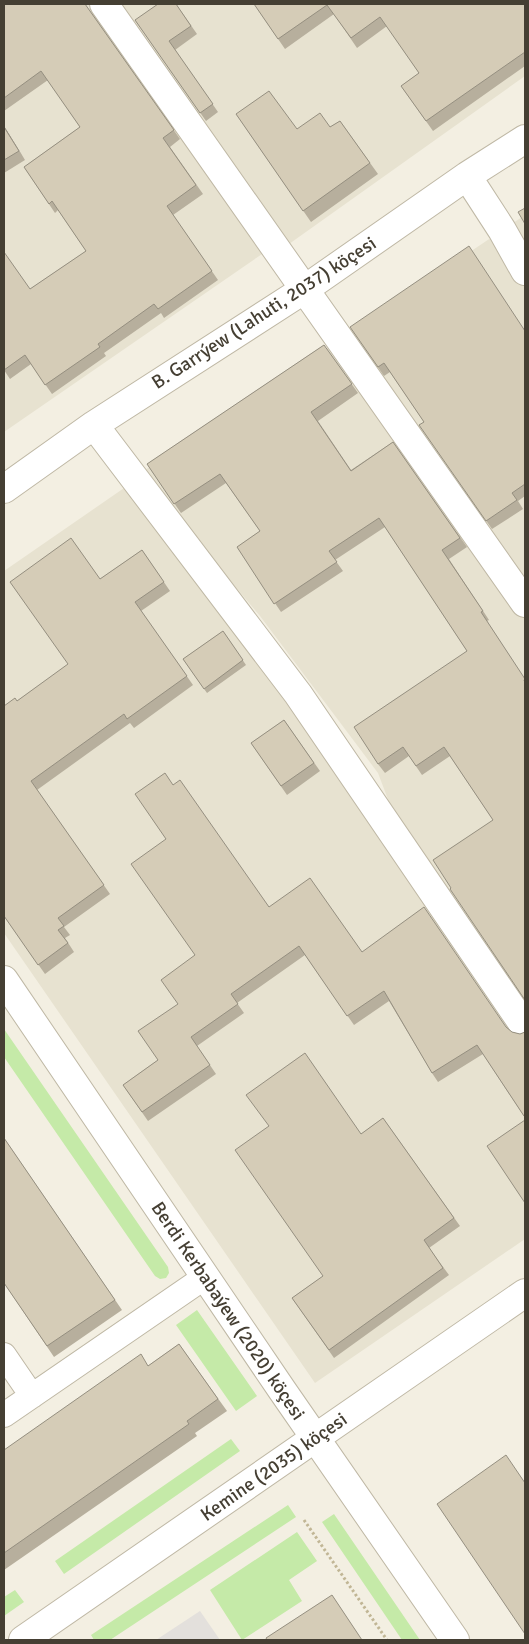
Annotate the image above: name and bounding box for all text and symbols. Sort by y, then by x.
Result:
street label: B. Garrýew (Lahuti, 2037) köçesi [147,231,381,395]
street label: Berdi Kerbabaýew (2020) köçesi [146,1197,310,1425]
street label: Kemine (2035) köçesi [196,1407,352,1527]

